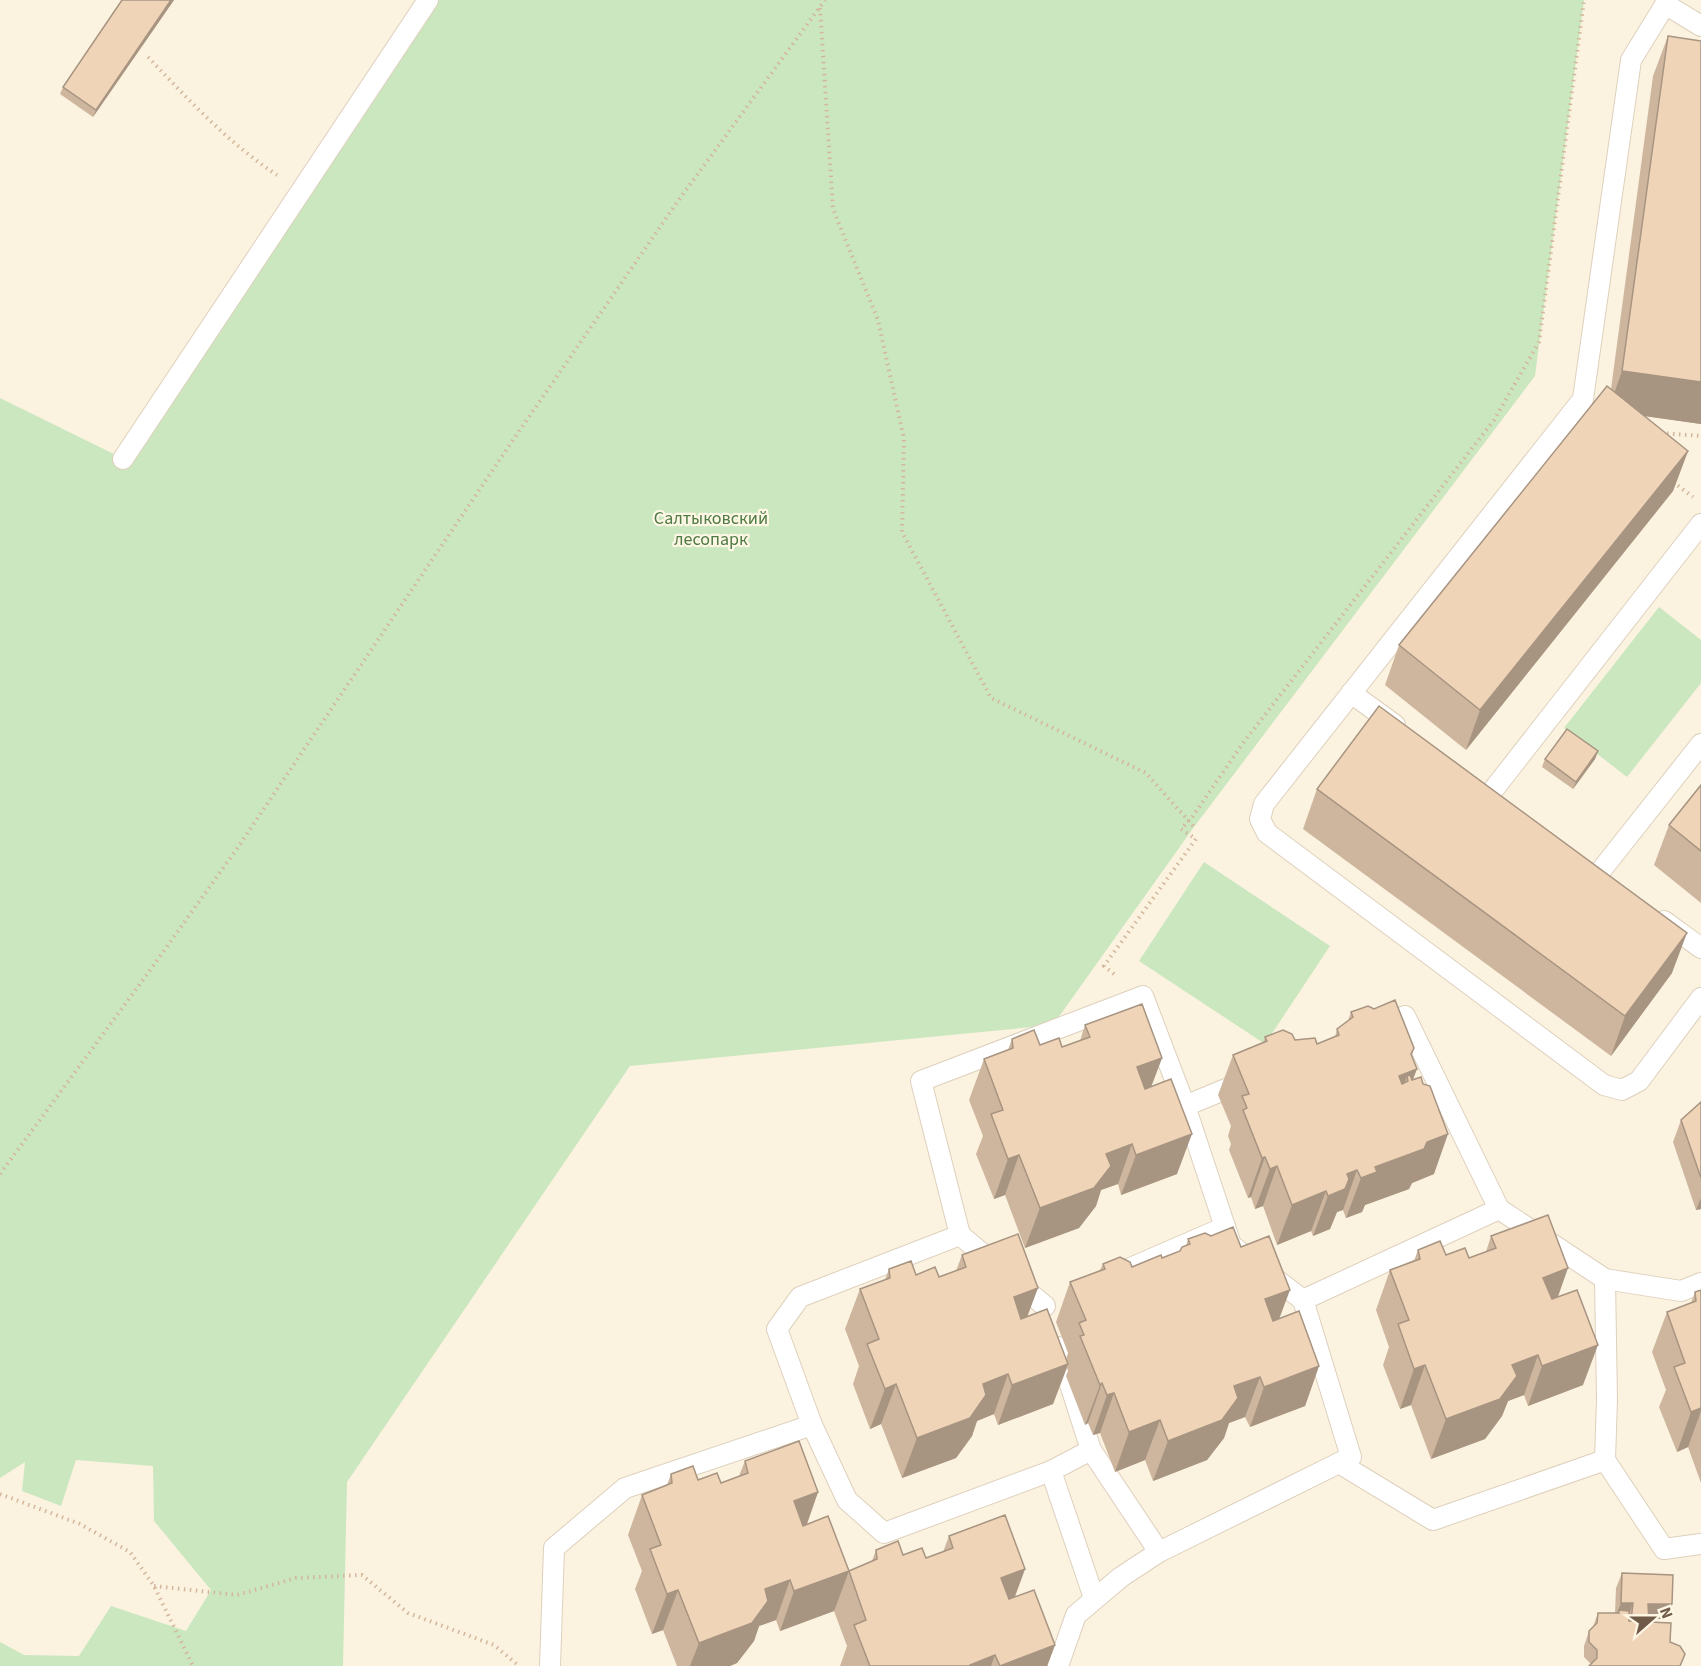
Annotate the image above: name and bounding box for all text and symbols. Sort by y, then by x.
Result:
park label: Салтыковский лесопарк [654,506,768,552]
north arrow [1623,1588,1683,1648]
text: N [1654,1604,1678,1622]

